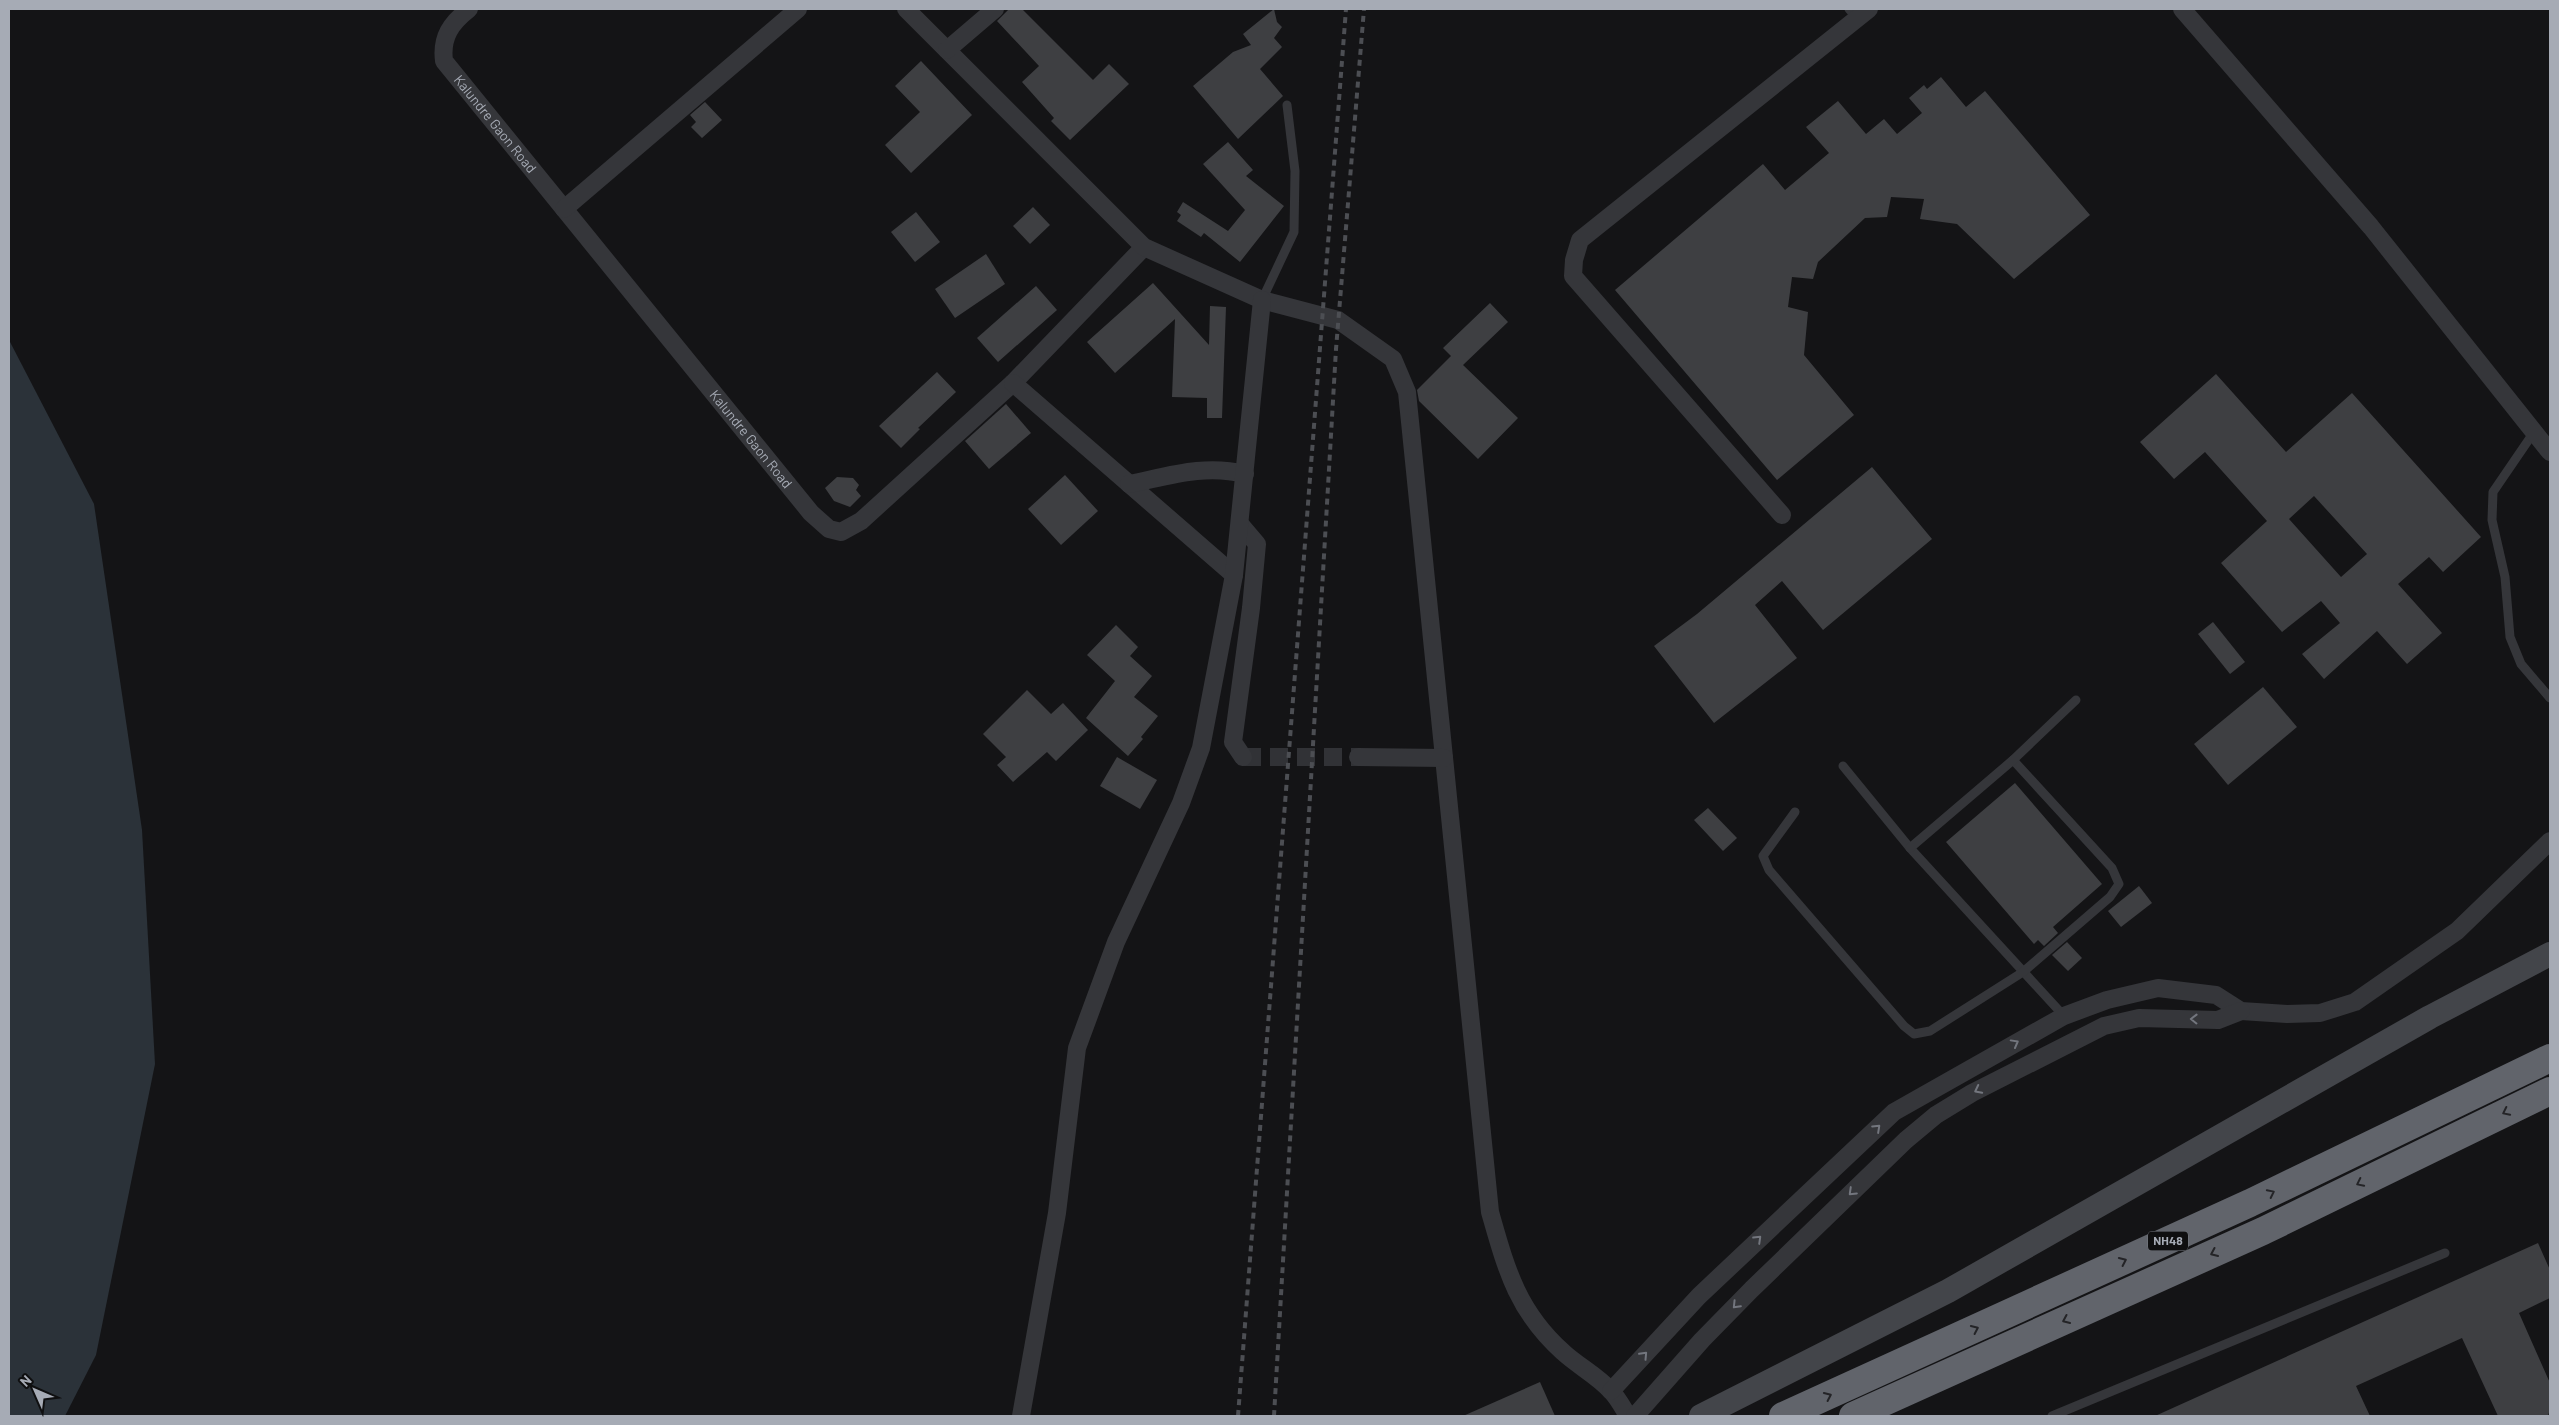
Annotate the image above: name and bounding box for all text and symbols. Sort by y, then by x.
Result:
street label: Kalundre Gaon Road [451,71,540,176]
street label: Kalundre Gaon Road [706,386,796,491]
one-way arrow [2190,1014,2198,1024]
one-way arrow [2010,1040,2019,1050]
one-way arrow [1974,1084,1983,1094]
one-way arrow [2503,1106,2512,1116]
one-way arrow [1871,1125,1880,1134]
one-way arrow [2356,1177,2365,1187]
one-way arrow [1849,1186,1858,1195]
one-way arrow [2266,1189,2275,1200]
road number: NH48 [2148,1232,2188,1250]
one-way arrow [1753,1236,1762,1245]
one-way arrow [2210,1246,2219,1256]
one-way arrow [2118,1257,2127,1268]
one-way arrow [1733,1300,1742,1309]
one-way arrow [2062,1314,2071,1324]
one-way arrow [1970,1324,1979,1335]
one-way arrow [1639,1351,1648,1360]
north arrow [10,1365,60,1415]
text: N [16,1371,35,1390]
one-way arrow [1822,1392,1831,1402]

